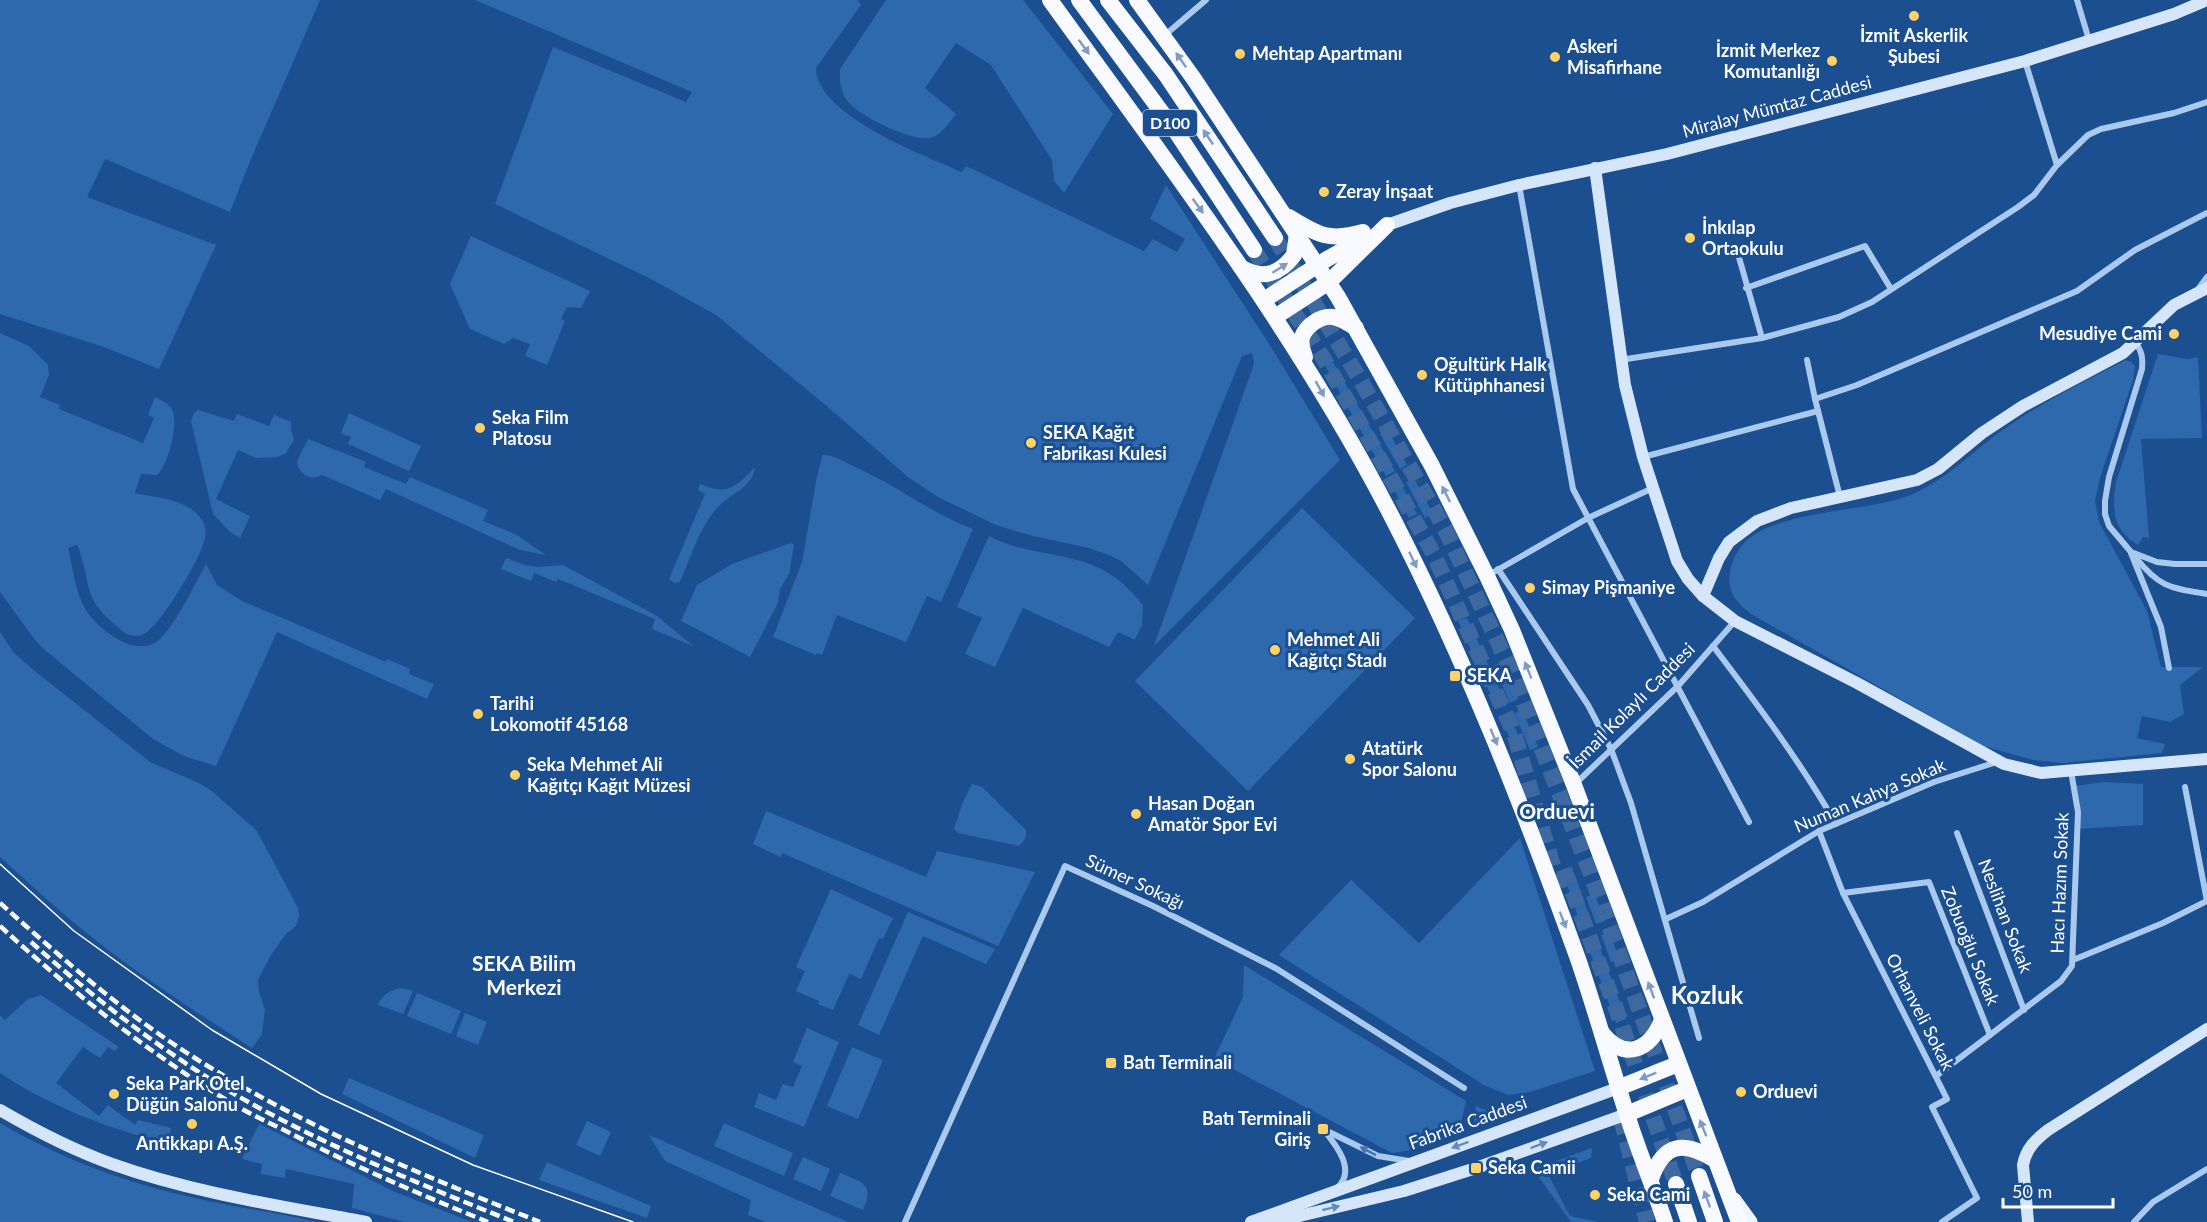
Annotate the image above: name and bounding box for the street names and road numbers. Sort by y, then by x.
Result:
street label: Miralay Mümtaz Caddesi [1680,70,1874,142]
road number: D100 [1143,110,1197,136]
street label: İsmail Kolaylı Caddesi [1564,638,1699,773]
street label: Numan Kahya Sokak [1791,753,1949,837]
street label: Hacı Hazım Sokak [2046,811,2072,954]
street label: Sümer Sokağı [1083,849,1188,914]
street label: Neslihan Sokak [1974,856,2038,976]
street label: Zobuoğlu Sokak [1937,883,2005,1009]
street label: Orhanveli Sokak [1882,949,1960,1075]
street label: Fabrika Caddesi [1406,1090,1530,1154]

